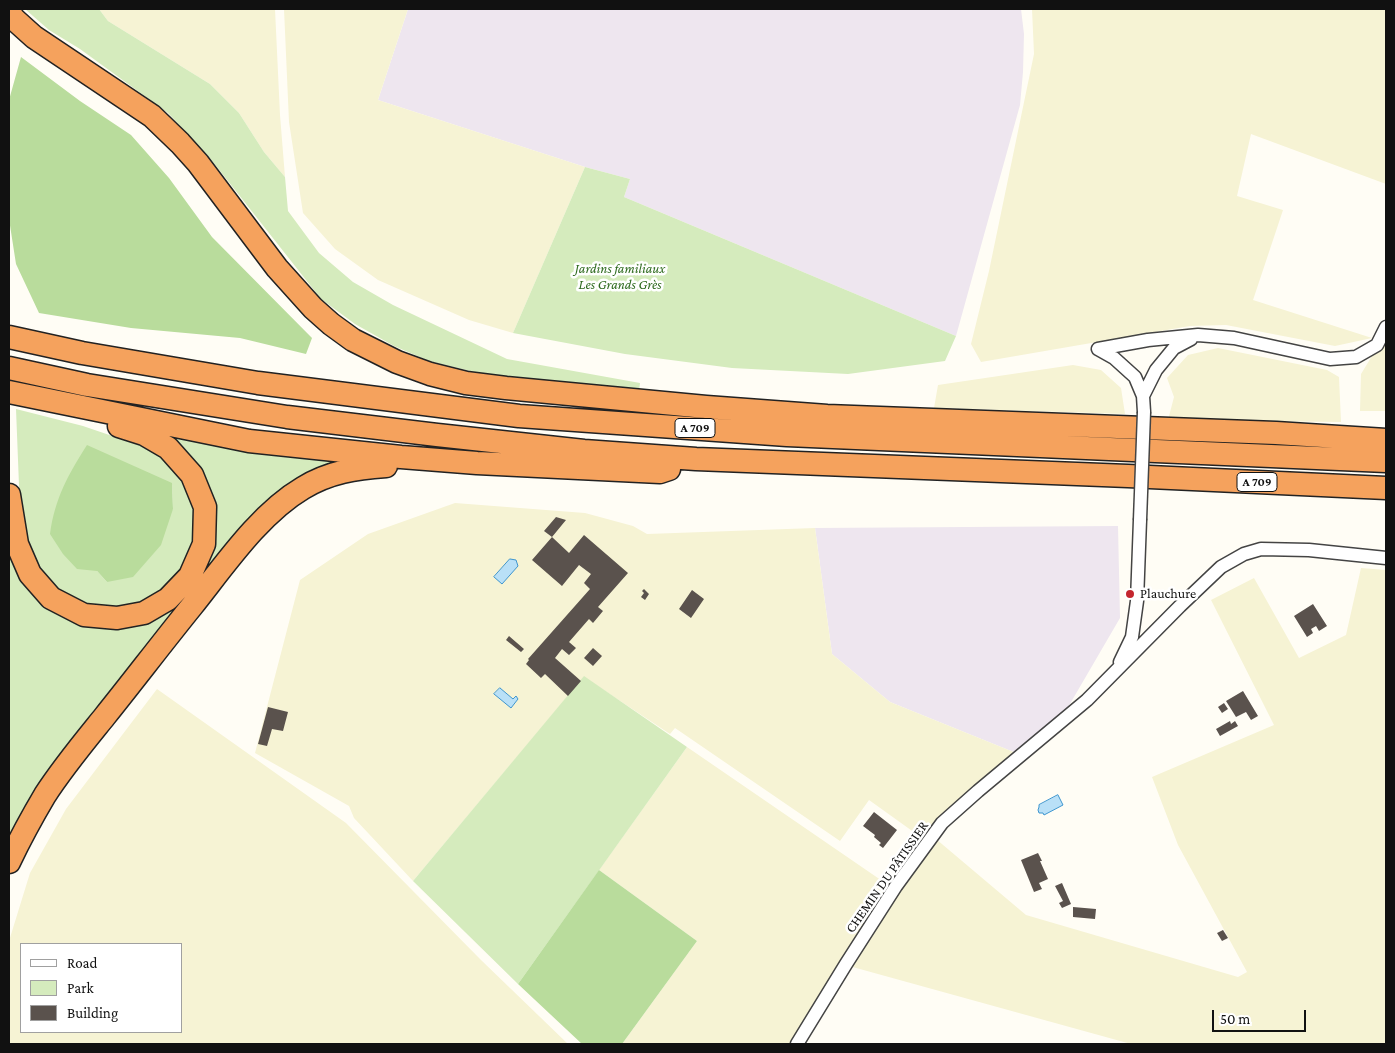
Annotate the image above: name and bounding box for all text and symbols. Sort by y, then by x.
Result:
park label: Jardins familiaux Les Grands Grès [575,261,665,294]
road number: A 709 [675,418,715,438]
road number: A 709 [1237,472,1277,492]
place label: Plauchure [1140,586,1196,602]
marker: Plauchure [1124,588,1136,600]
street label: CHEMIN DU PÂTISSIER [842,818,932,936]
legend [20,943,182,1033]
text: Road [67,955,97,971]
text: Park [67,980,94,996]
scale bar [1215,1000,1309,1032]
text: Building [67,1005,118,1021]
text: 50 m [1220,1011,1250,1027]

